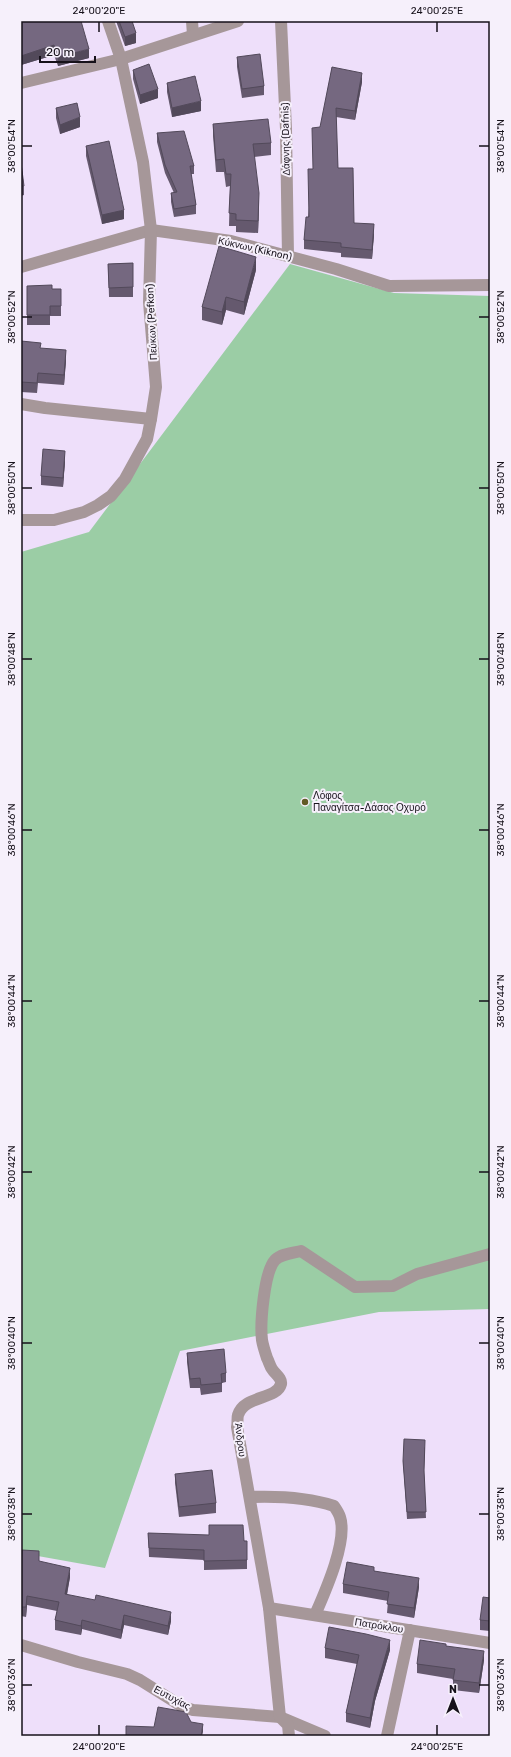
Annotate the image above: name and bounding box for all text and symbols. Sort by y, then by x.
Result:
text: 24°00'20"E [73,5,125,17]
text: 24°00'25"E [411,5,463,17]
scale bar [40,38,95,64]
text: 20 m [46,45,74,59]
street label: Δάφνης (Dafnis) [279,102,293,176]
text: 38°00'54"N [6,119,18,173]
text: 38°00'54"N [495,119,507,173]
street label: Κύκνων (Kiknon) [217,235,293,263]
street label: Πεύκων (Pefkon) [144,283,160,361]
text: 38°00'52"N [6,290,18,344]
text: 38°00'52"N [495,290,507,344]
text: 38°00'50"N [6,461,18,515]
text: 38°00'50"N [495,461,507,515]
text: 38°00'48"N [6,632,18,686]
text: 38°00'48"N [495,632,507,686]
place label: Λόφος Παναγίτσα-Δάσος Οχυρό [313,790,426,814]
marker: Λόφος Παναγίτσα-Δάσος Οχυρό [300,797,310,807]
text: 38°00'46"N [6,803,18,857]
text: 38°00'46"N [495,803,507,857]
text: 38°00'44"N [6,974,18,1028]
text: 38°00'44"N [495,974,507,1028]
text: 38°00'42"N [6,1145,18,1199]
text: 38°00'42"N [495,1145,507,1199]
text: 38°00'40"N [6,1316,18,1370]
text: 38°00'40"N [495,1316,507,1370]
street label: Άνδρου [232,1423,248,1457]
text: 38°00'38"N [6,1487,18,1541]
text: 38°00'38"N [495,1487,507,1541]
street label: Πατρόκλου [354,1616,404,1636]
text: 38°00'36"N [6,1658,18,1712]
text: 38°00'36"N [495,1658,507,1712]
north arrow [433,1679,473,1719]
street label: Ευτυχίας [152,1683,192,1713]
text: N [449,1683,457,1696]
text: 24°00'20"E [73,1741,125,1753]
text: 24°00'25"E [411,1741,463,1753]

